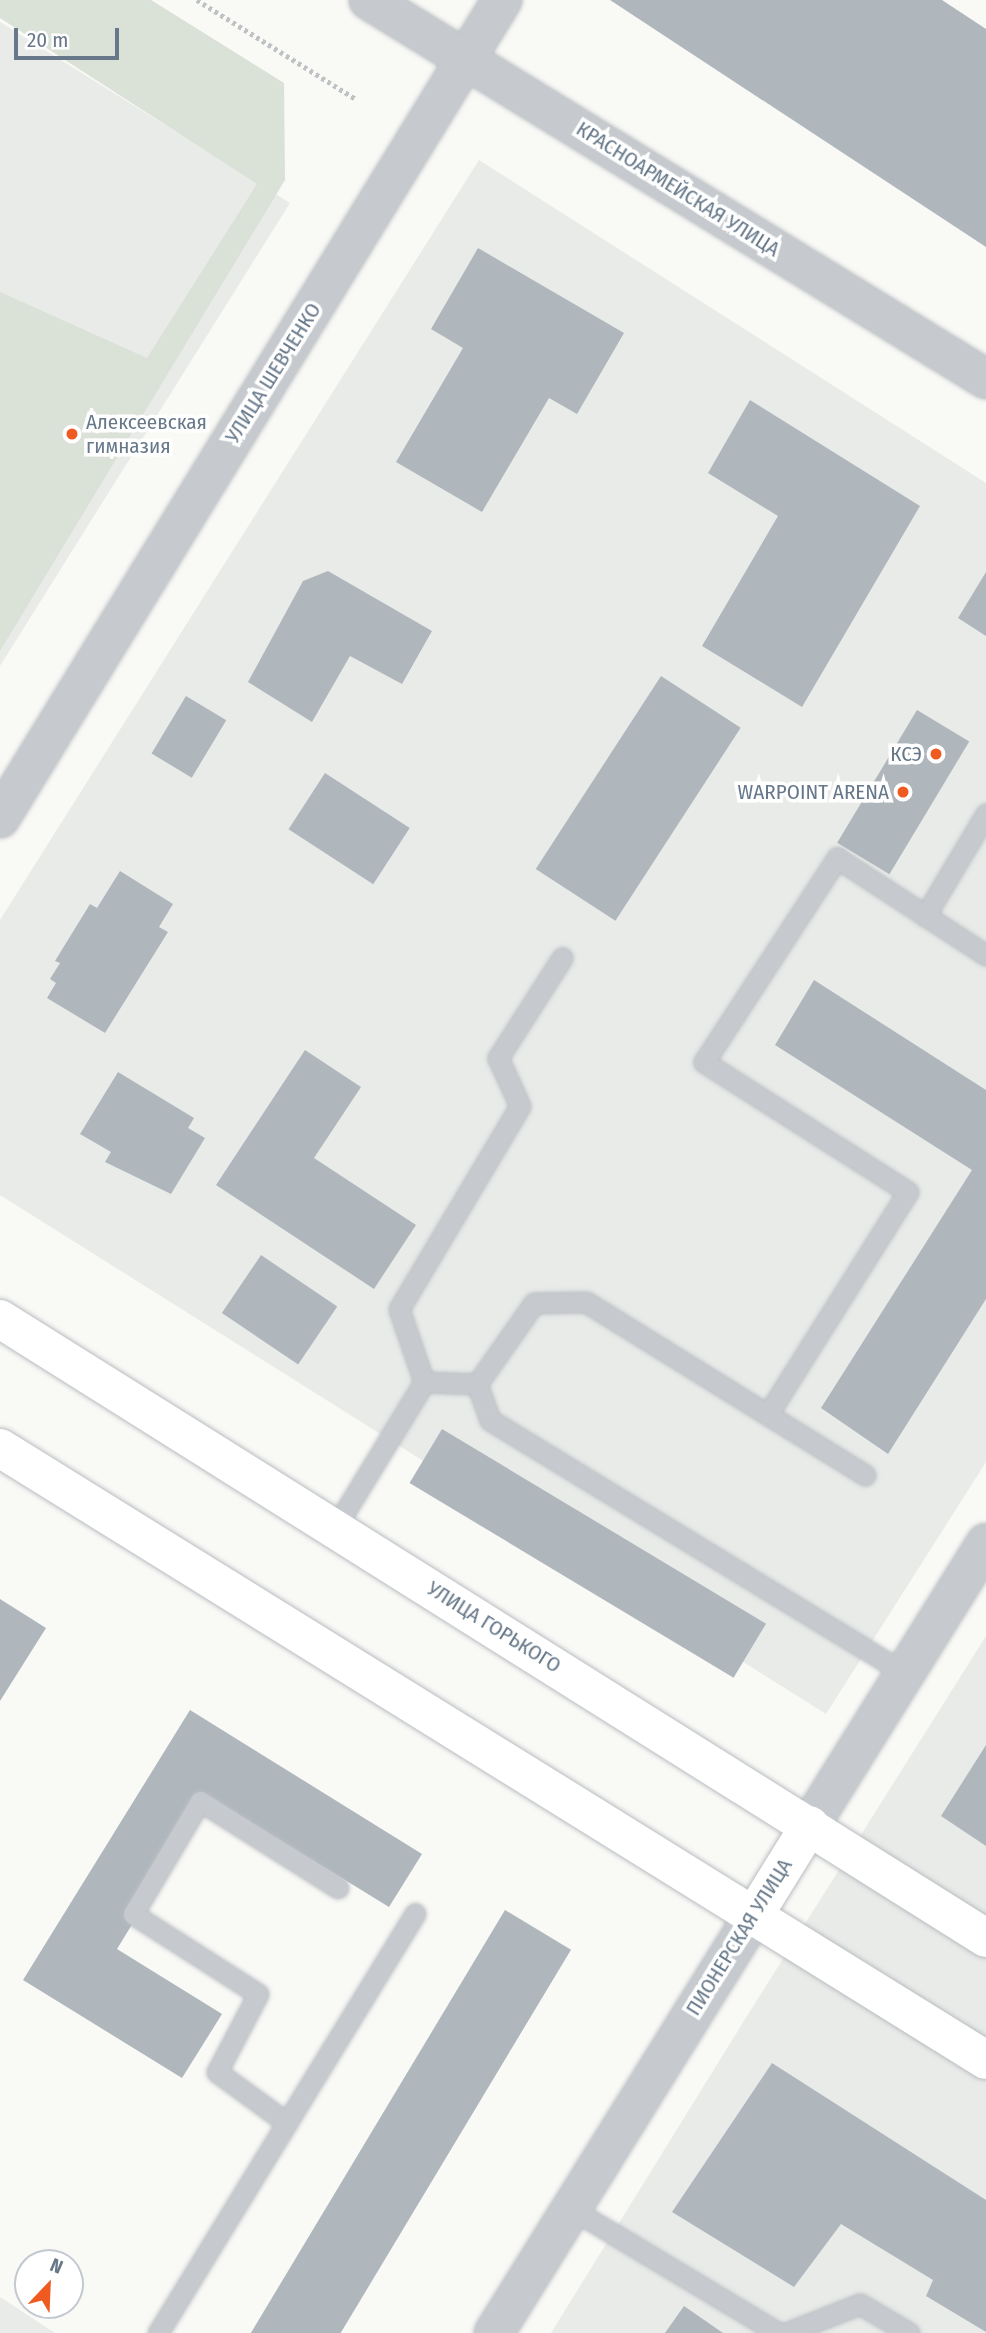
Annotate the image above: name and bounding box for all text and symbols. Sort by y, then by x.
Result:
scale bar [18,14,122,58]
text: 20 m [27,27,68,53]
street label: КРАСНОАРМЕЙСКАЯ УЛИЦА [572,116,784,262]
street label: УЛИЦА ШЕВЧЕНКО [220,298,326,448]
place label: Алексеевская гимназия [86,409,207,459]
marker: Алексеевская гимназия [64,426,80,442]
place label: КСЭ [890,741,922,767]
marker: КСЭ [928,746,944,762]
place label: WARPOINT ARENA [738,779,889,805]
marker: WARPOINT ARENA [895,784,911,800]
street label: УЛИЦА ГОРЬКОГО [423,1576,565,1678]
street label: ПИОНЕРСКАЯ УЛИЦА [681,1854,797,2020]
north arrow [14,2249,84,2319]
text: N [47,2253,66,2279]

